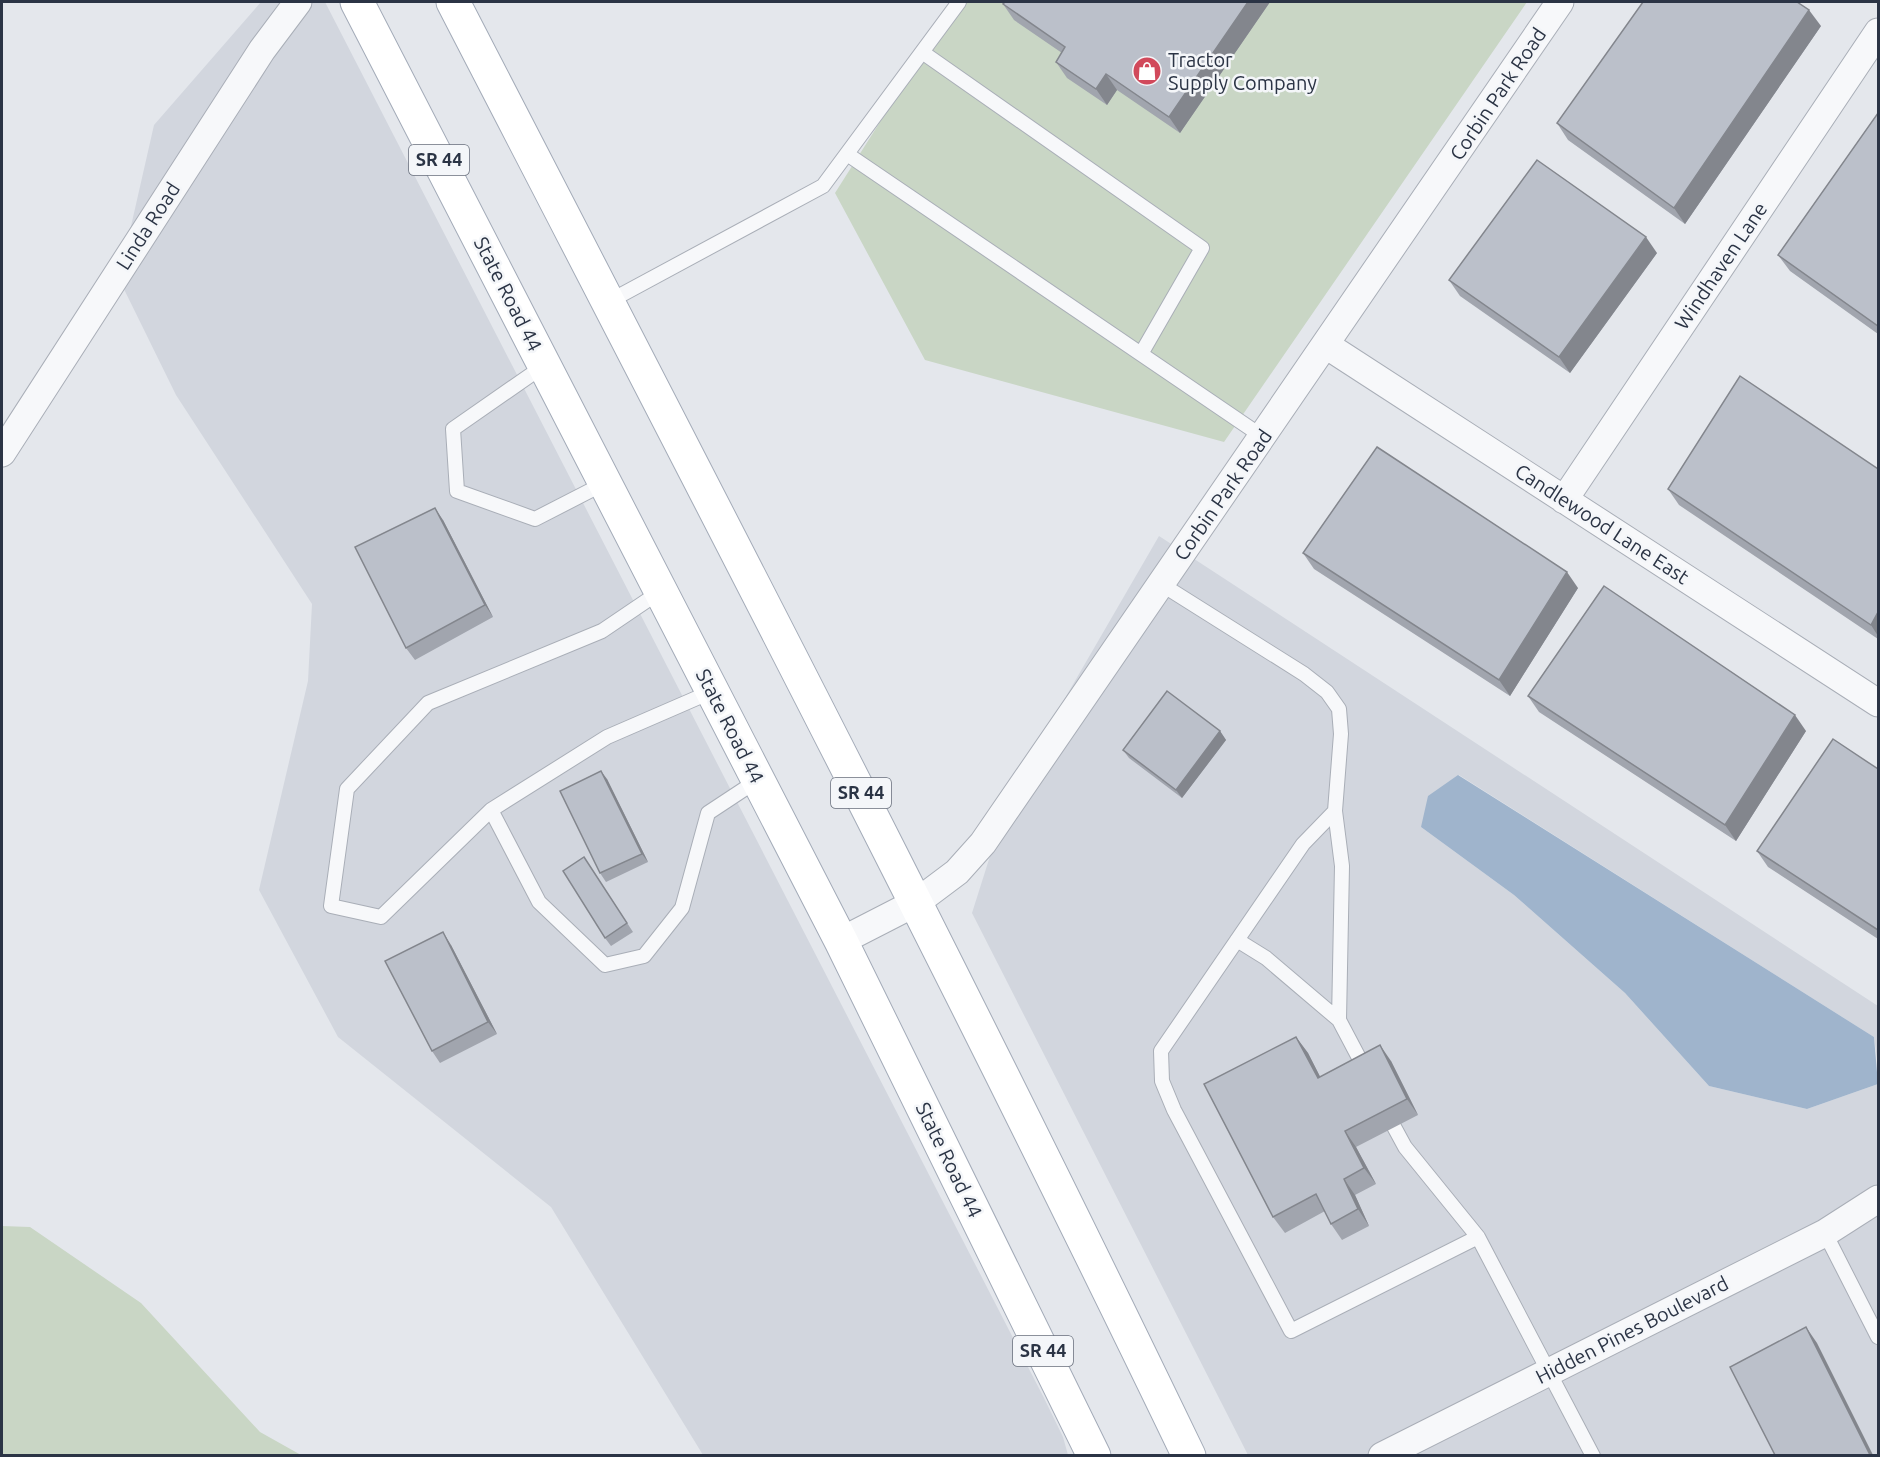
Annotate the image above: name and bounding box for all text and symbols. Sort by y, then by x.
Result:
street label: Corbin Park Road [1445,23,1550,164]
place label: Tractor Supply Company [1168,48,1317,94]
shop icon: Tractor Supply Company [1131,55,1163,87]
road number: SR 44 [409,145,469,175]
street label: Linda Road [111,178,184,274]
street label: Windhaven Lane [1670,198,1772,334]
street label: State Road 44 [470,233,547,355]
street label: Corbin Park Road [1169,425,1276,565]
street label: Candlewood Lane East [1511,459,1694,588]
street label: State Road 44 [692,665,769,787]
road number: SR 44 [831,778,891,808]
street label: State Road 44 [912,1098,987,1221]
street label: Hidden Pines Boulevard [1532,1271,1732,1388]
road number: SR 44 [1013,1336,1073,1366]

